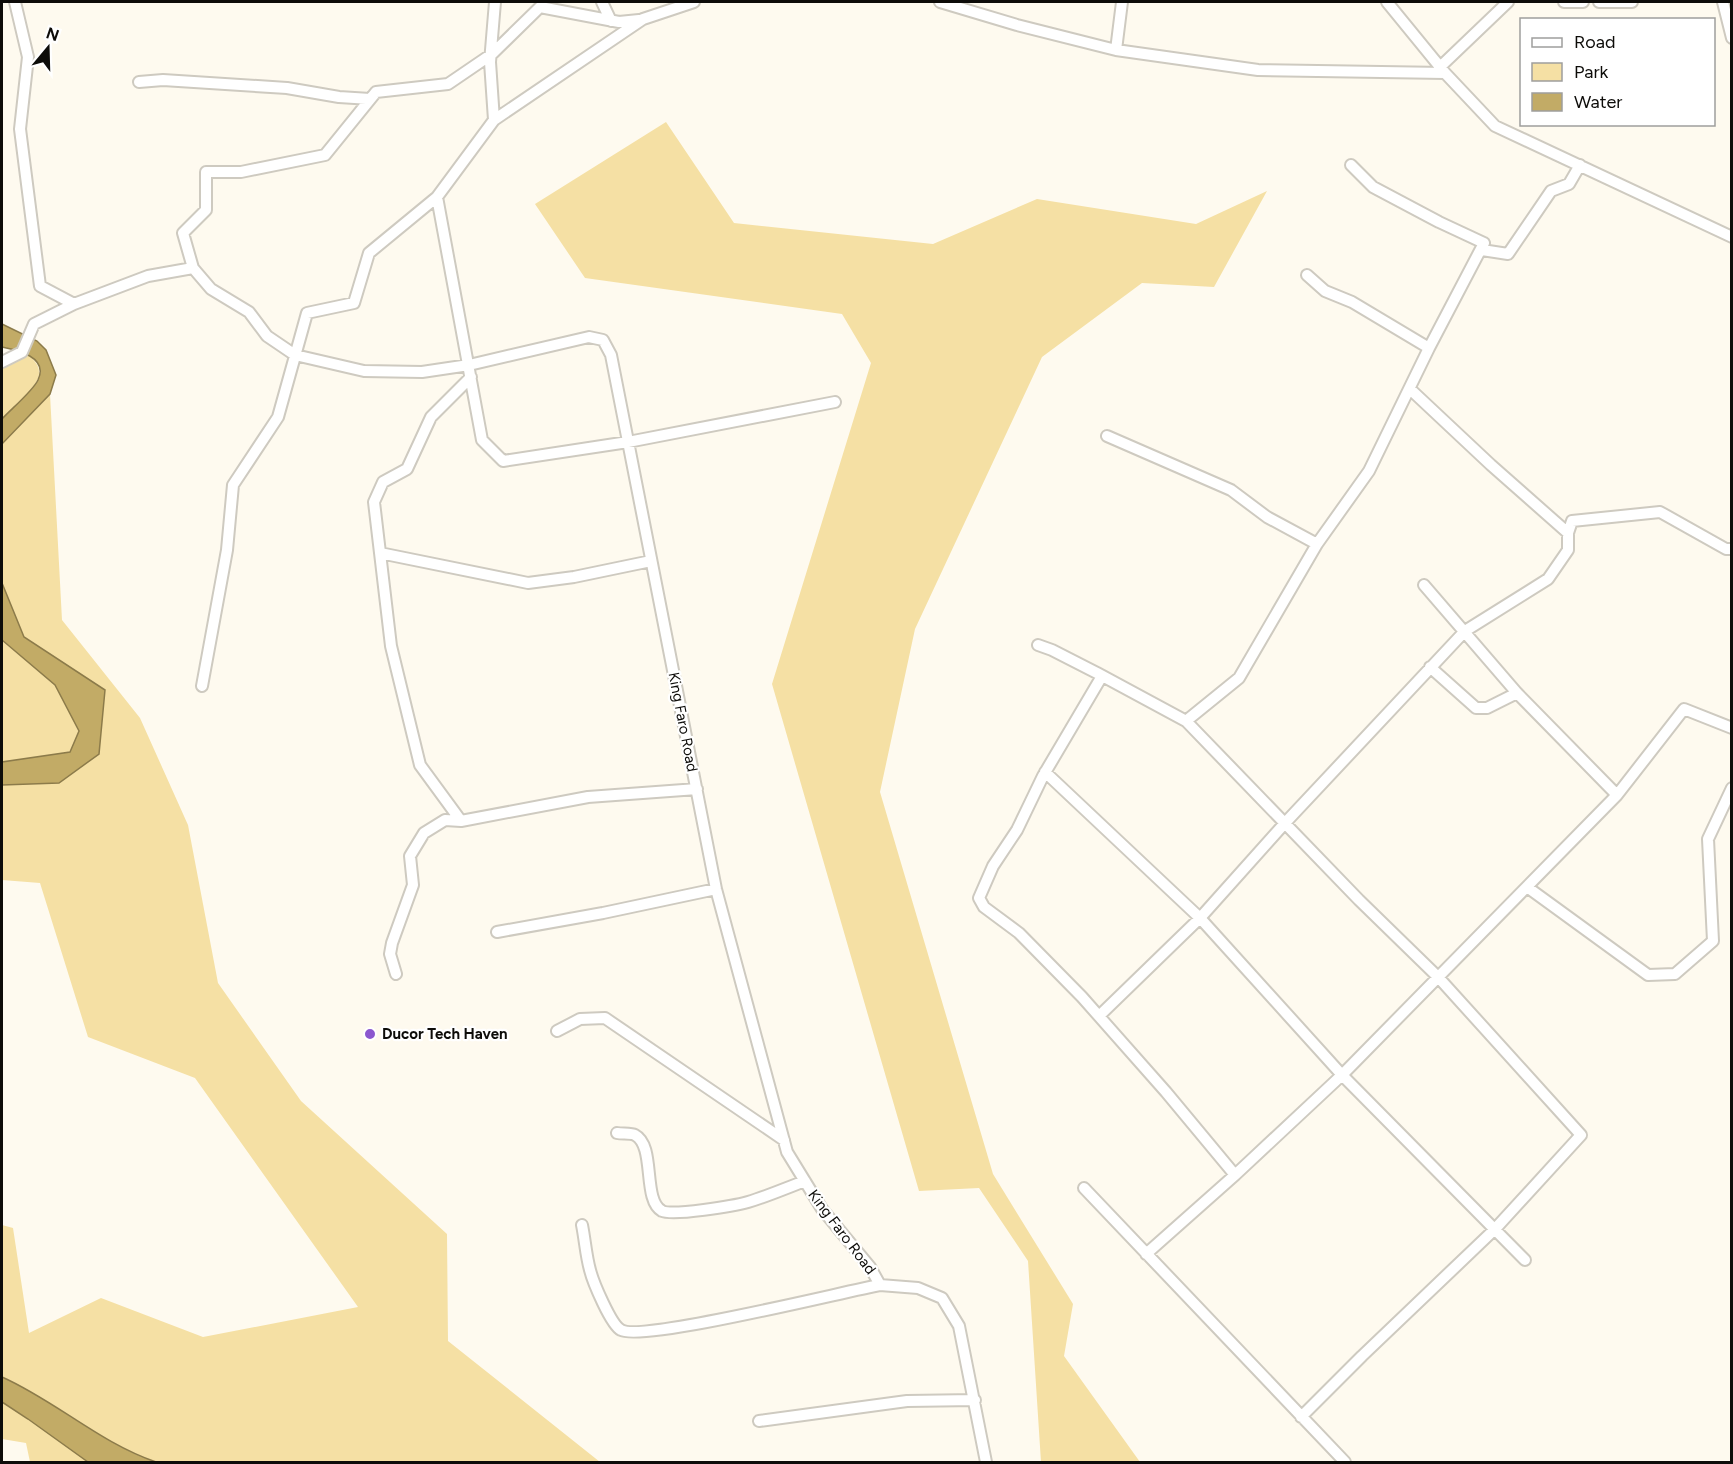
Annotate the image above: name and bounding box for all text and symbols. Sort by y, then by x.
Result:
north arrow [18,18,78,78]
legend [1520,18,1715,126]
text: N [44,23,62,45]
text: Road [1574,31,1615,53]
text: Park [1574,61,1609,83]
text: Water [1574,91,1622,113]
street label: King Faro Road [665,671,701,773]
place label: Ducor Tech Haven [382,1025,508,1043]
marker: Ducor Tech Haven [363,1027,377,1041]
street label: King Faro Road [804,1186,880,1278]

